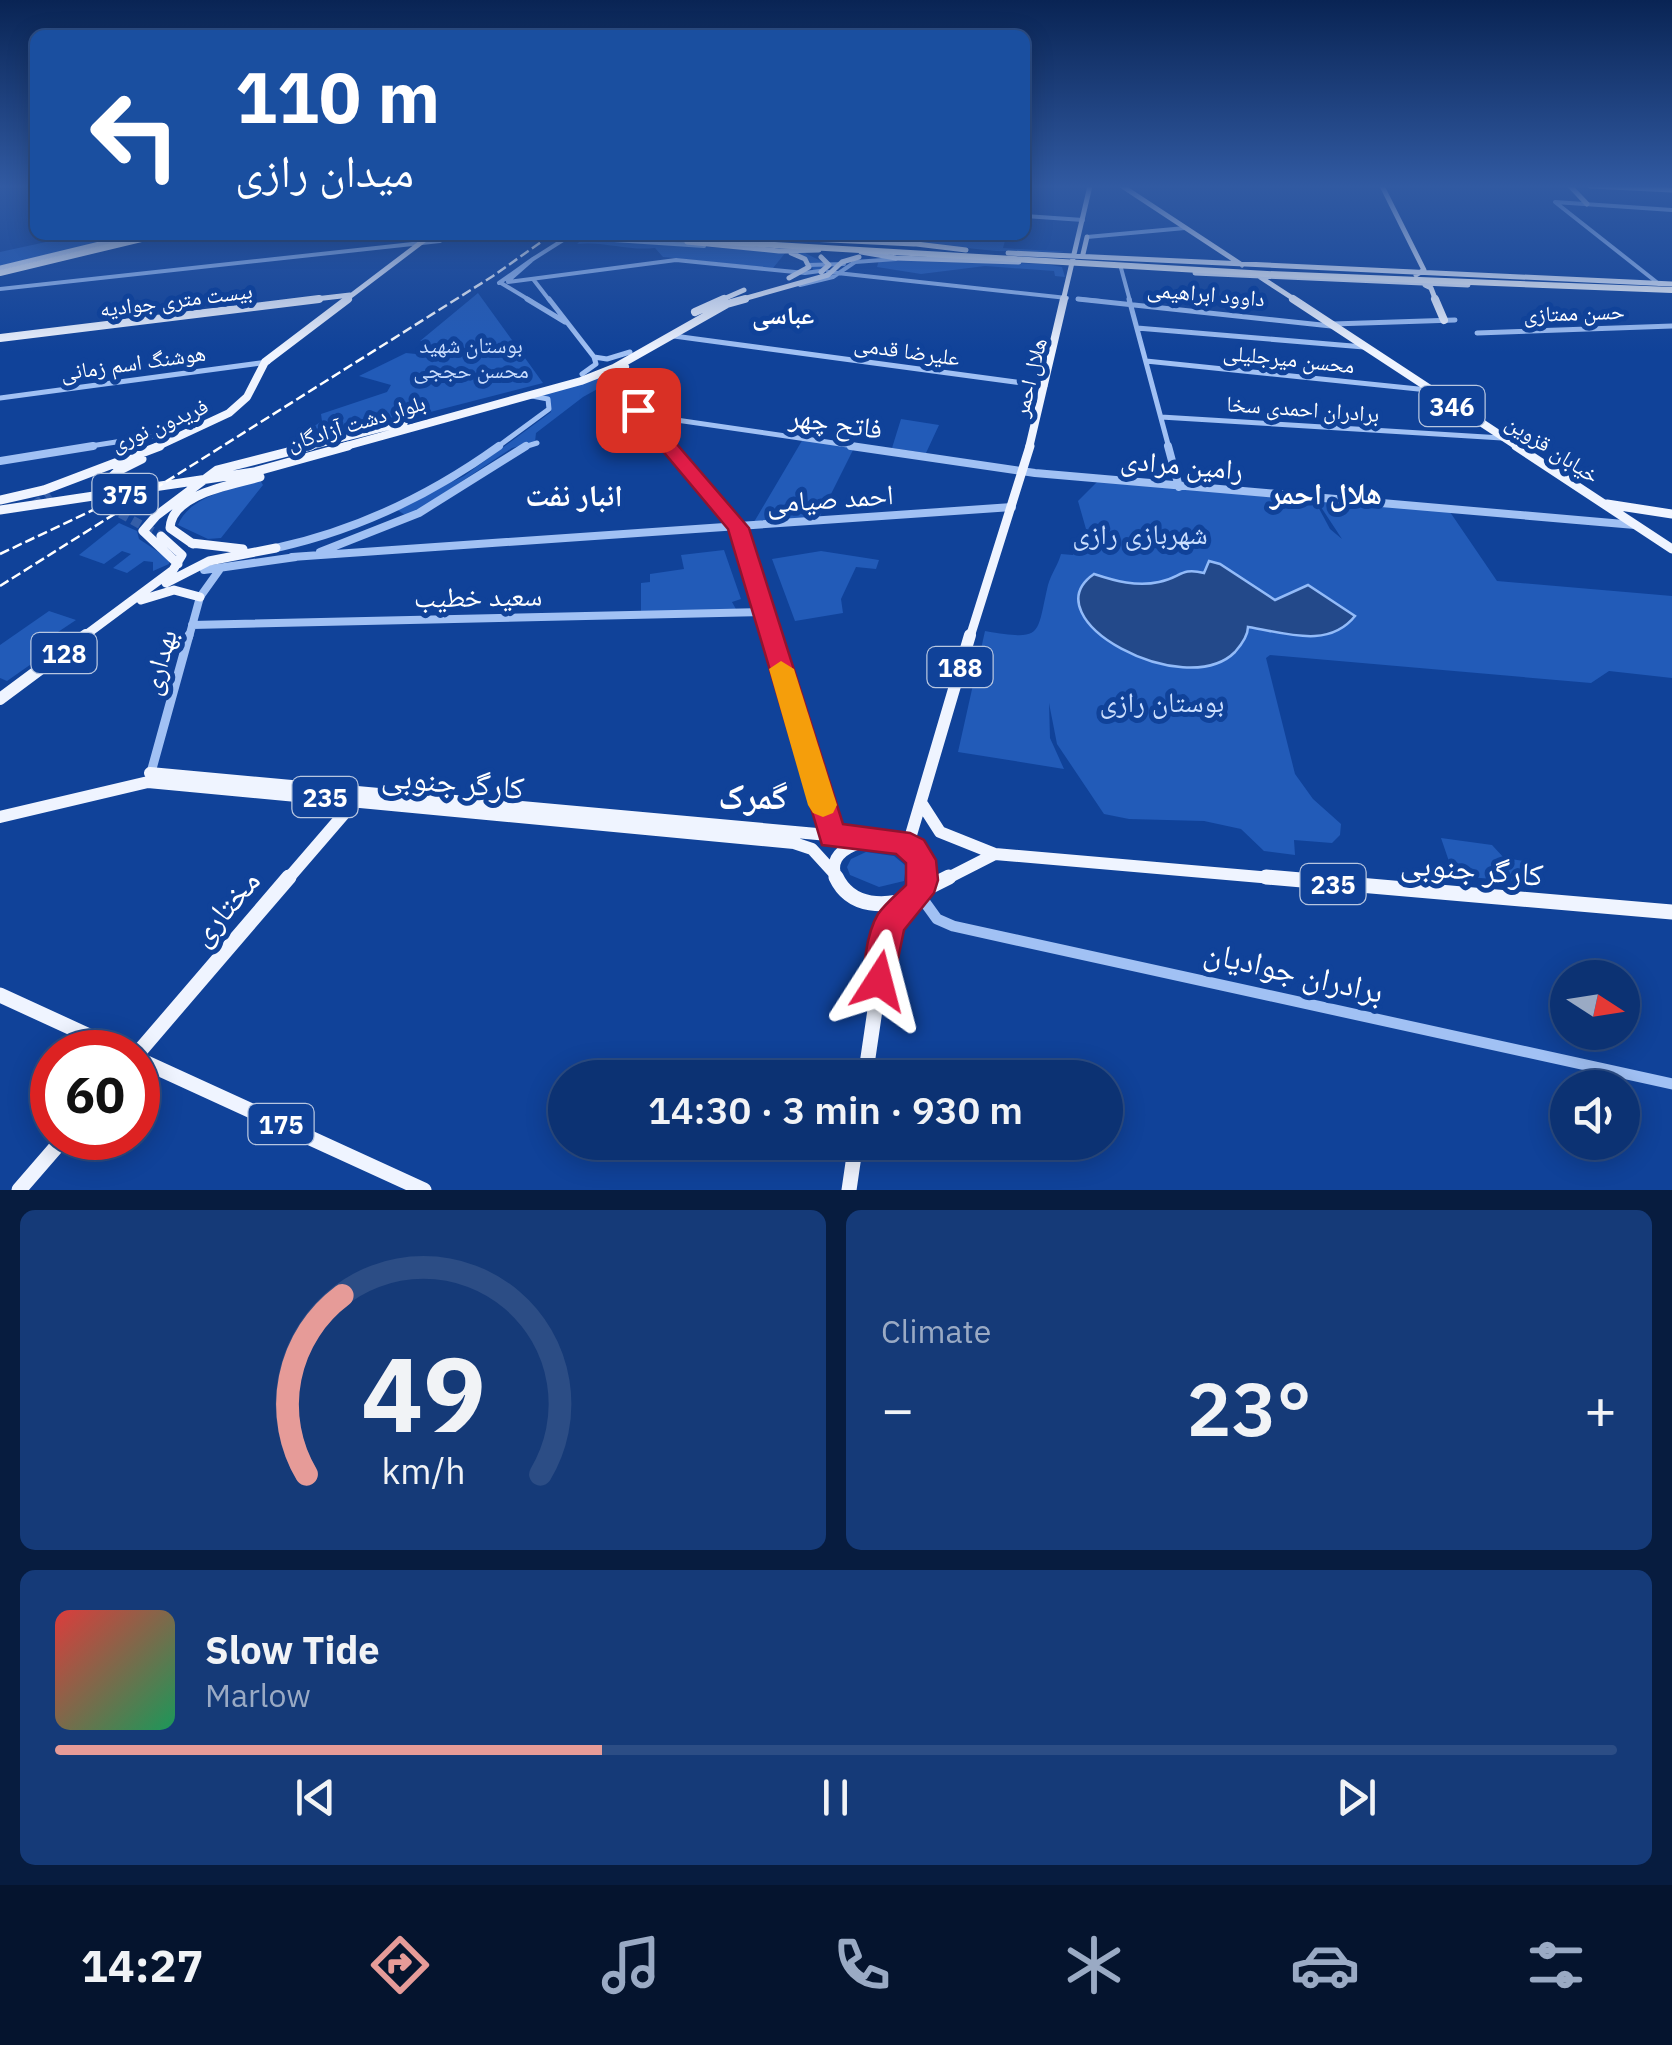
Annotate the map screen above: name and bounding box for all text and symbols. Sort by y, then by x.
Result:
text: 110 m [235,51,440,142]
icon: left [70,70,200,200]
text: میدان رازی [235,141,414,199]
street label: داوود ابراهیمی [1146,273,1266,313]
street label: بیست متری جوادیه [98,275,254,323]
street label: حسن ممتازی [1523,296,1625,328]
district label: عباسی [752,298,814,331]
street label: علیرضا قدمی [852,328,962,372]
park label: بوستان شهید محسن حججی [413,330,529,384]
street label: هلال احمر [1005,335,1053,420]
street label: هوشنگ اسم زمانی [58,337,208,388]
street label: محسن میرجلیلی [1222,337,1356,379]
pin [596,368,681,453]
icon: arrive [611,383,666,438]
road number: 346 [1420,386,1484,426]
street label: بلوار دشت آزادگان [283,387,429,457]
street label: برادران احمدی سخا [1226,388,1380,428]
street label: فریدون نوری [106,391,212,457]
street label: فاتح چهر [786,397,885,447]
street label: خیابان قزوین [1501,407,1605,489]
street label: رامین مرادی [1119,440,1245,488]
district label: هلال احمر [1268,473,1382,512]
road number: 375 [92,474,158,514]
district label: انبار نفت [525,475,623,514]
street label: احمد صیامی [765,475,895,521]
park label: شهربازی رازی [1072,515,1208,552]
street label: سعید خطیب [414,576,542,616]
street label: بهداری [131,625,185,699]
road number: 128 [32,633,96,673]
road number: 188 [928,647,992,687]
park label: بوستان رازی [1100,683,1225,720]
street label: کارگر جنوبی [380,754,526,808]
district label: گمرک [718,773,788,819]
road number: 235 [292,777,358,817]
street label: کارگر جنوبی [1399,841,1545,895]
street label: مختاری [179,860,269,954]
road number: 235 [1300,864,1366,904]
position arrow [827,929,931,1033]
street label: برادران جوادیان [1200,930,1388,1012]
north arrow [1550,960,1640,1050]
map controls [1550,960,1640,1160]
speed limit sign: 60 [30,1030,160,1160]
button: sound [1550,1070,1640,1160]
text: 14:30 · 3 min · 930 m [648,1085,1023,1134]
road number: 175 [248,1104,314,1144]
text: Climate [881,1310,991,1352]
text: 49 [361,1325,485,1461]
text: 23° [1186,1359,1312,1457]
text: − [881,1373,914,1444]
text: + [1584,1373,1617,1444]
text: km/h [381,1447,465,1494]
text: Slow Tide [205,1625,380,1674]
text: Marlow [205,1674,311,1716]
icon: previous [288,1770,343,1825]
icon: pause [808,1770,863,1825]
icon: next [1329,1770,1384,1825]
icon: directions [365,1930,435,2000]
icon: music [596,1930,666,2000]
icon: phone [827,1930,897,2000]
icon: climate [1059,1930,1129,2000]
icon: car [1290,1930,1360,2000]
icon: filters [1521,1930,1591,2000]
text: 14:27 [81,1936,204,1994]

